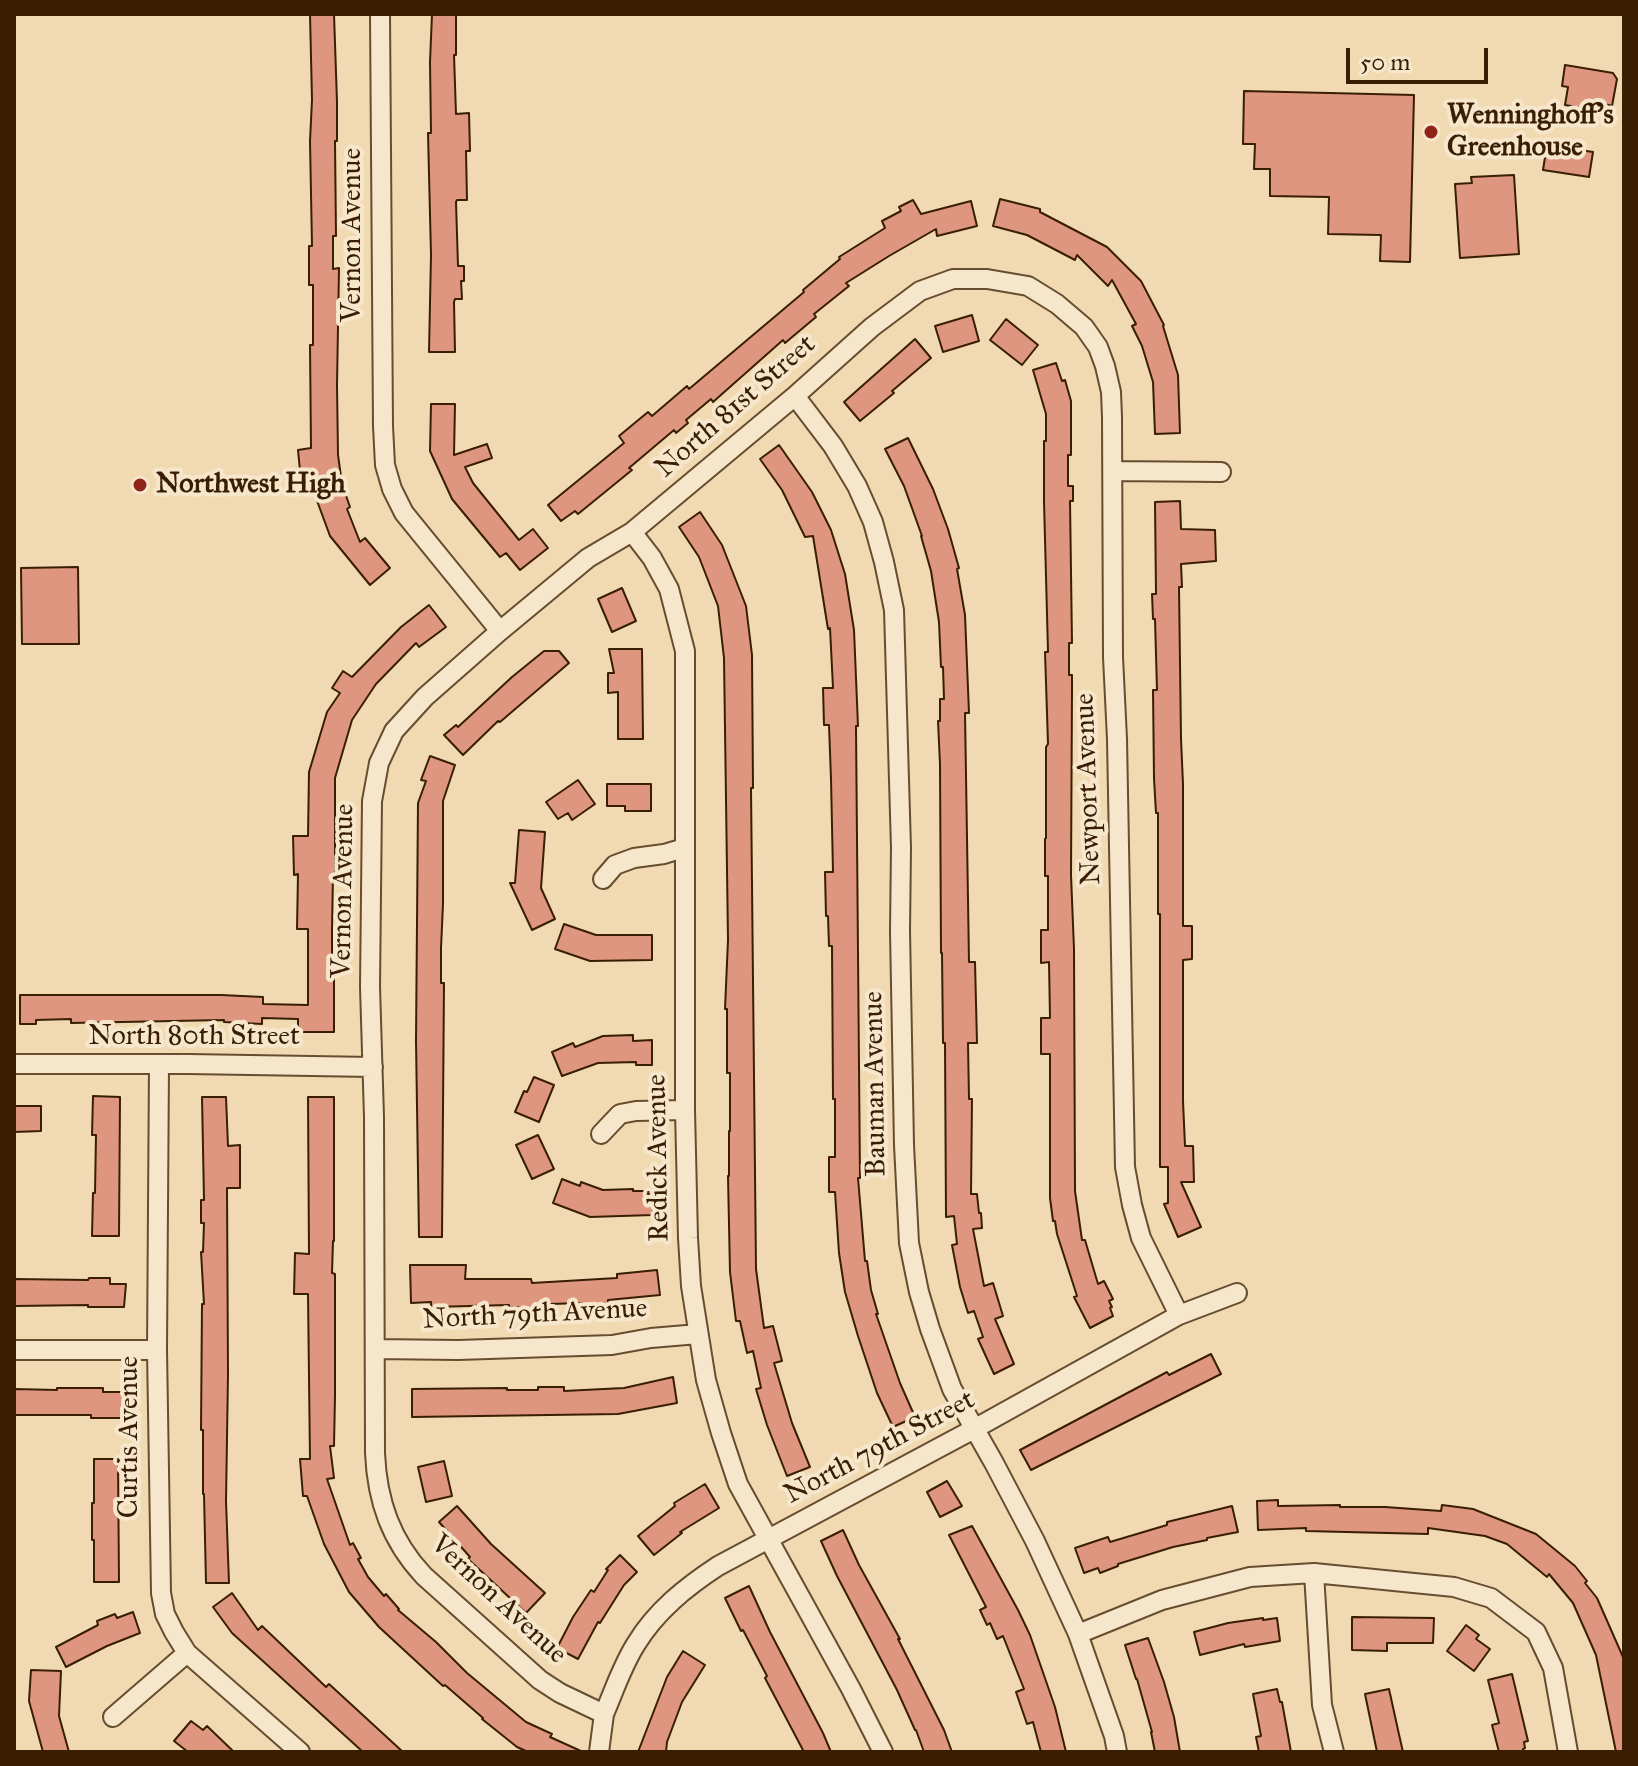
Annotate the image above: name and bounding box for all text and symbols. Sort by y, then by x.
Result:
scale bar [1350,32,1492,82]
text: 50 m [1360,47,1410,77]
place label: Wenninghoff's Greenhouse [1447,99,1614,165]
marker: Wenninghoff's Greenhouse [1422,123,1440,141]
street label: Vernon Avenue [336,148,370,322]
street label: North 81st Street [649,328,823,486]
place label: Northwest High [156,468,346,502]
marker: Northwest High [131,476,149,494]
street label: Newport Avenue [1069,692,1109,886]
street label: Vernon Avenue [326,804,362,978]
street label: Bauman Avenue [858,991,894,1177]
street label: North 80th Street [88,1020,300,1054]
street label: Redick Avenue [641,1074,677,1242]
street label: North 79th Avenue [422,1292,648,1338]
street label: Curtis Avenue [113,1356,147,1518]
street label: North 79th Street [779,1384,981,1512]
street label: Vernon Avenue [423,1528,573,1672]

